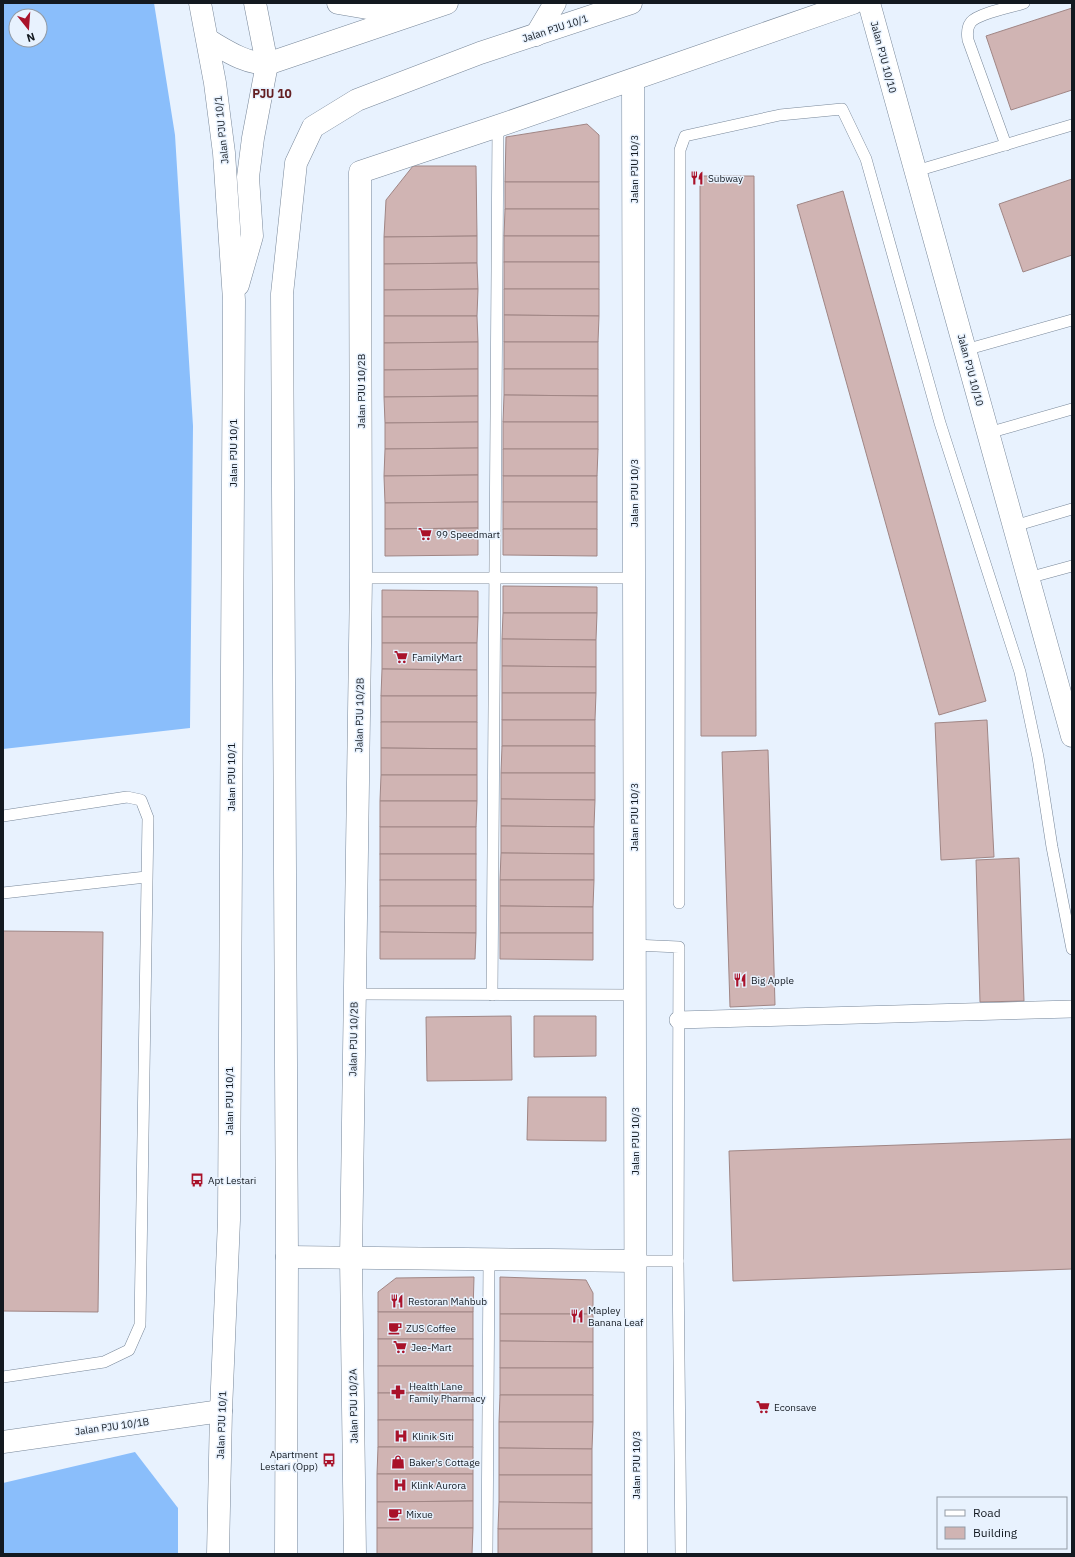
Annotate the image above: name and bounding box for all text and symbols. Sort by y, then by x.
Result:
north arrow [8,8,48,48]
street label: Jalan PJU 10/1 [521,12,590,45]
street label: Jalan PJU 10/10 [868,20,899,95]
text: N [25,30,37,45]
district label: PJU 10 [252,86,292,101]
street label: Jalan PJU 10/1 [211,95,232,165]
street label: Jalan PJU 10/3 [628,135,641,203]
restaurant icon: Subway [689,170,705,186]
place label: Subway [708,172,743,185]
street label: Jalan PJU 10/10 [955,333,986,408]
street label: Jalan PJU 10/2B [355,354,368,428]
street label: Jalan PJU 10/1 [227,419,240,487]
street label: Jalan PJU 10/3 [628,459,641,527]
supermarket icon: 99 Speedmart [417,526,433,542]
place label: 99 Speedmart [436,528,501,541]
supermarket icon: FamilyMart [393,649,409,665]
place label: FamilyMart [412,651,463,664]
street label: Jalan PJU 10/2B [352,677,367,753]
street label: Jalan PJU 10/1 [225,743,238,811]
street label: Jalan PJU 10/3 [628,783,641,851]
restaurant icon: Big Apple [732,972,748,988]
place label: Big Apple [751,974,794,987]
street label: Jalan PJU 10/2B [346,1001,361,1077]
street label: Jalan PJU 10/1 [223,1067,236,1135]
street label: Jalan PJU 10/3 [629,1107,642,1175]
bus stop icon: Apt Lestari [189,1172,205,1188]
place label: Apt Lestari [208,1174,256,1187]
restaurant icon: Restoran Mahbub [389,1293,405,1309]
place label: Restoran Mahbub [408,1295,487,1308]
place label: Mapley Banana Leaf [588,1304,644,1329]
restaurant icon: Mapley Banana Leaf [569,1308,585,1324]
cafe icon: ZUS Coffee [387,1320,403,1336]
place label: ZUS Coffee [406,1322,456,1335]
supermarket icon: Jee-Mart [392,1339,408,1355]
place label: Jee-Mart [411,1341,452,1354]
street label: Jalan PJU 10/2A [346,1368,361,1443]
place label: Health Lane Family Pharmacy [409,1380,486,1405]
pharmacy icon: Health Lane Family Pharmacy [390,1384,406,1400]
street label: Jalan PJU 10/1 [214,1391,229,1459]
supermarket icon: Econsave [755,1399,771,1415]
place label: Econsave [774,1401,817,1414]
street label: Jalan PJU 10/1B [74,1415,150,1438]
hospital icon: Klinik Siti [393,1428,409,1444]
place label: Klinik Siti [412,1430,454,1443]
street label: Jalan PJU 10/3 [630,1431,643,1499]
place label: Apartment Lestari (Opp) [260,1448,318,1473]
bus stop icon: Apartment Lestari (Opp) [321,1452,337,1468]
shop icon: Baker's Cottage [390,1454,406,1470]
place label: Baker's Cottage [409,1456,480,1469]
hospital icon: Klink Aurora [392,1477,408,1493]
place label: Klink Aurora [411,1479,467,1492]
legend [937,1497,1067,1549]
text: Road [973,1505,1001,1520]
cafe icon: Mixue [387,1506,403,1522]
place label: Mixue [406,1508,433,1521]
text: Building [973,1525,1018,1540]

